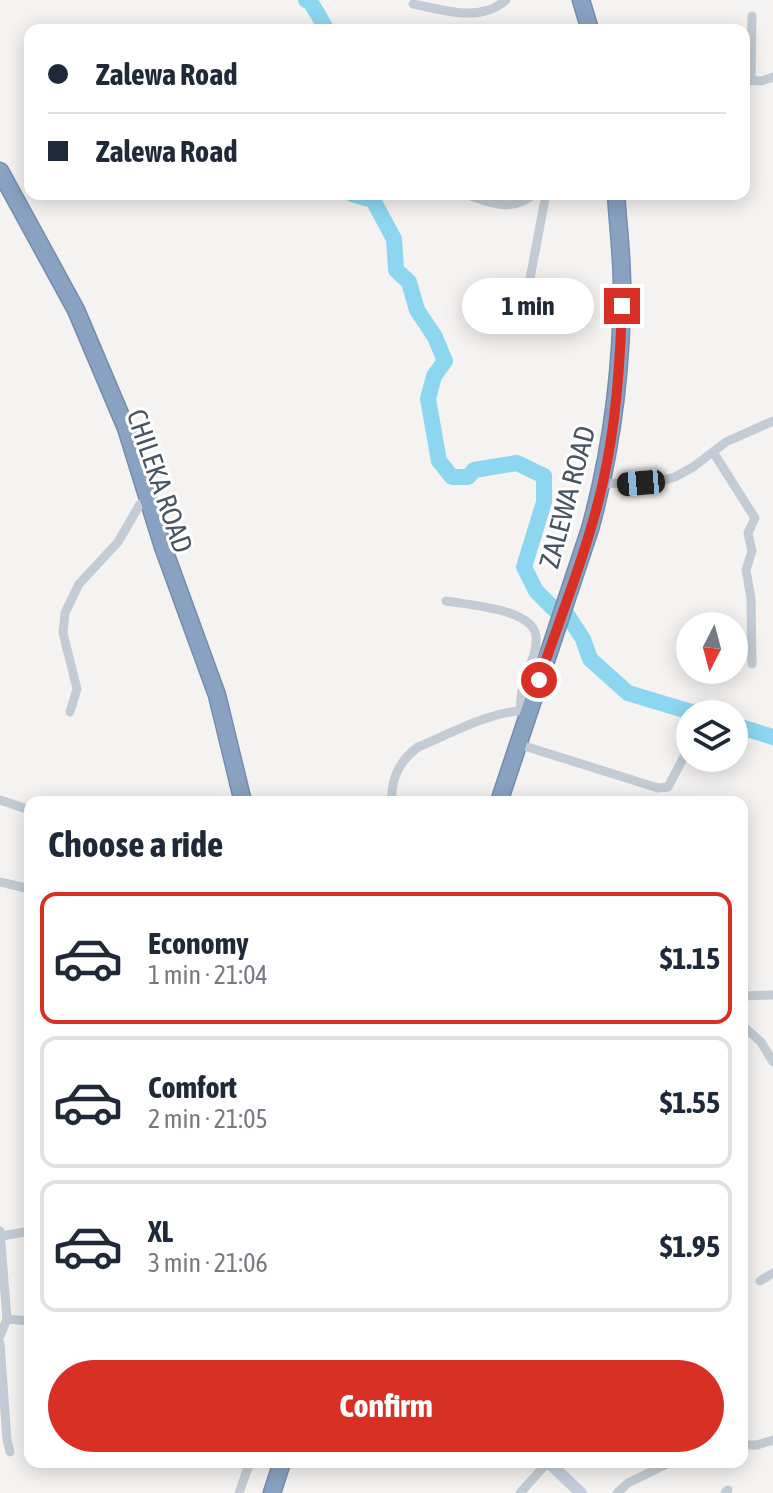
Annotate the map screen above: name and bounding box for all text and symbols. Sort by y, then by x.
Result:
text: Zalewa Road [96,57,237,91]
text: Zalewa Road [96,134,237,168]
callout: 1 min [462,278,594,334]
route end [604,288,640,324]
text: 1 min [501,291,555,321]
street label: CHILEKA ROAD [121,405,199,557]
street label: ZALEWA ROAD [533,422,601,572]
car [616,469,666,497]
north arrow [676,612,748,684]
map controls [676,612,748,772]
route start [521,662,557,698]
button: layers [676,700,748,772]
text: Choose a ride [48,823,223,865]
icon: car [52,922,124,994]
text: Economy [148,926,249,960]
text: $1.15 [660,941,720,975]
text: 1 min · 21:04 [148,960,268,990]
icon: car [52,1066,124,1138]
text: Comfort [148,1070,237,1104]
text: $1.55 [660,1085,720,1119]
text: 2 min · 21:05 [148,1104,268,1134]
icon: car [52,1210,124,1282]
text: XL [148,1214,173,1248]
text: $1.95 [660,1229,720,1263]
text: 3 min · 21:06 [148,1248,268,1278]
button: Confirm [48,1360,724,1452]

